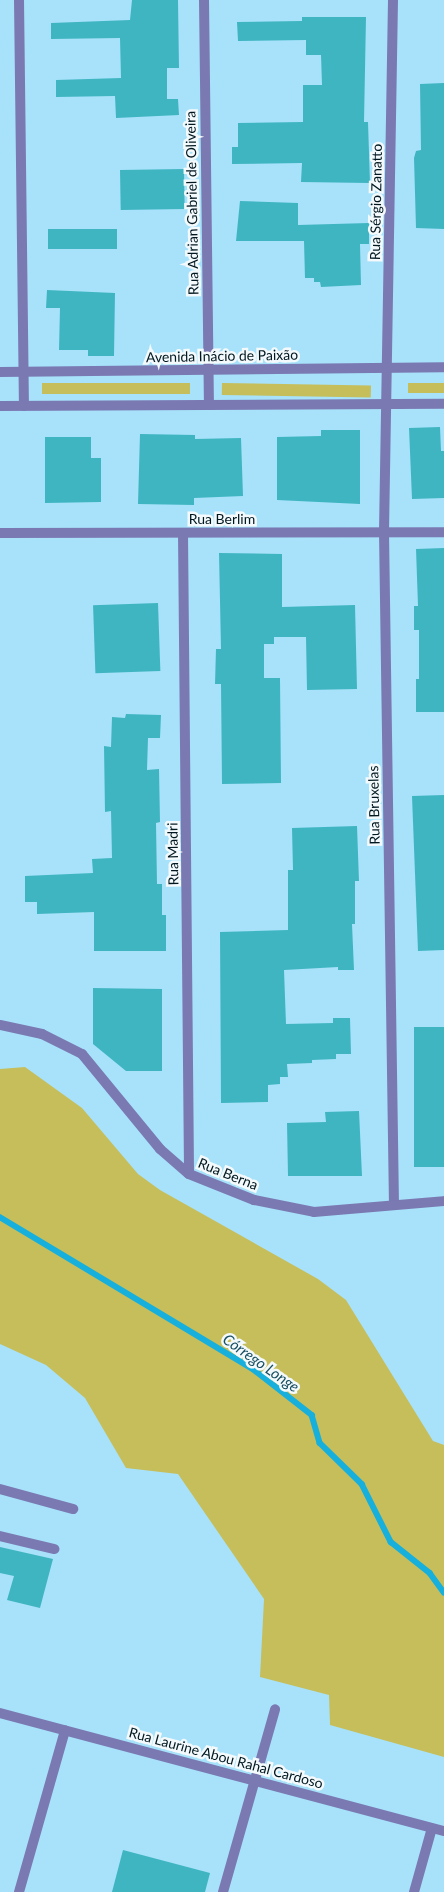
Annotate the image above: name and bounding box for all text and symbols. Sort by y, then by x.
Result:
street label: Rua Adrian Gabriel de Oliveira [182,110,202,296]
street label: Rua Sérgio Zanatto [367,144,385,260]
street label: Avenida Inácio de Paixão [146,346,298,366]
street label: Rua Berlim [189,511,255,527]
street label: Rua Bruxelas [365,765,383,845]
street label: Rua Madri [164,822,182,886]
street label: Rua Berna [196,1154,260,1194]
water label: Córrego Longe [219,1330,303,1396]
street label: Rua Laurine Abou Rahal Cardoso [127,1724,325,1792]

